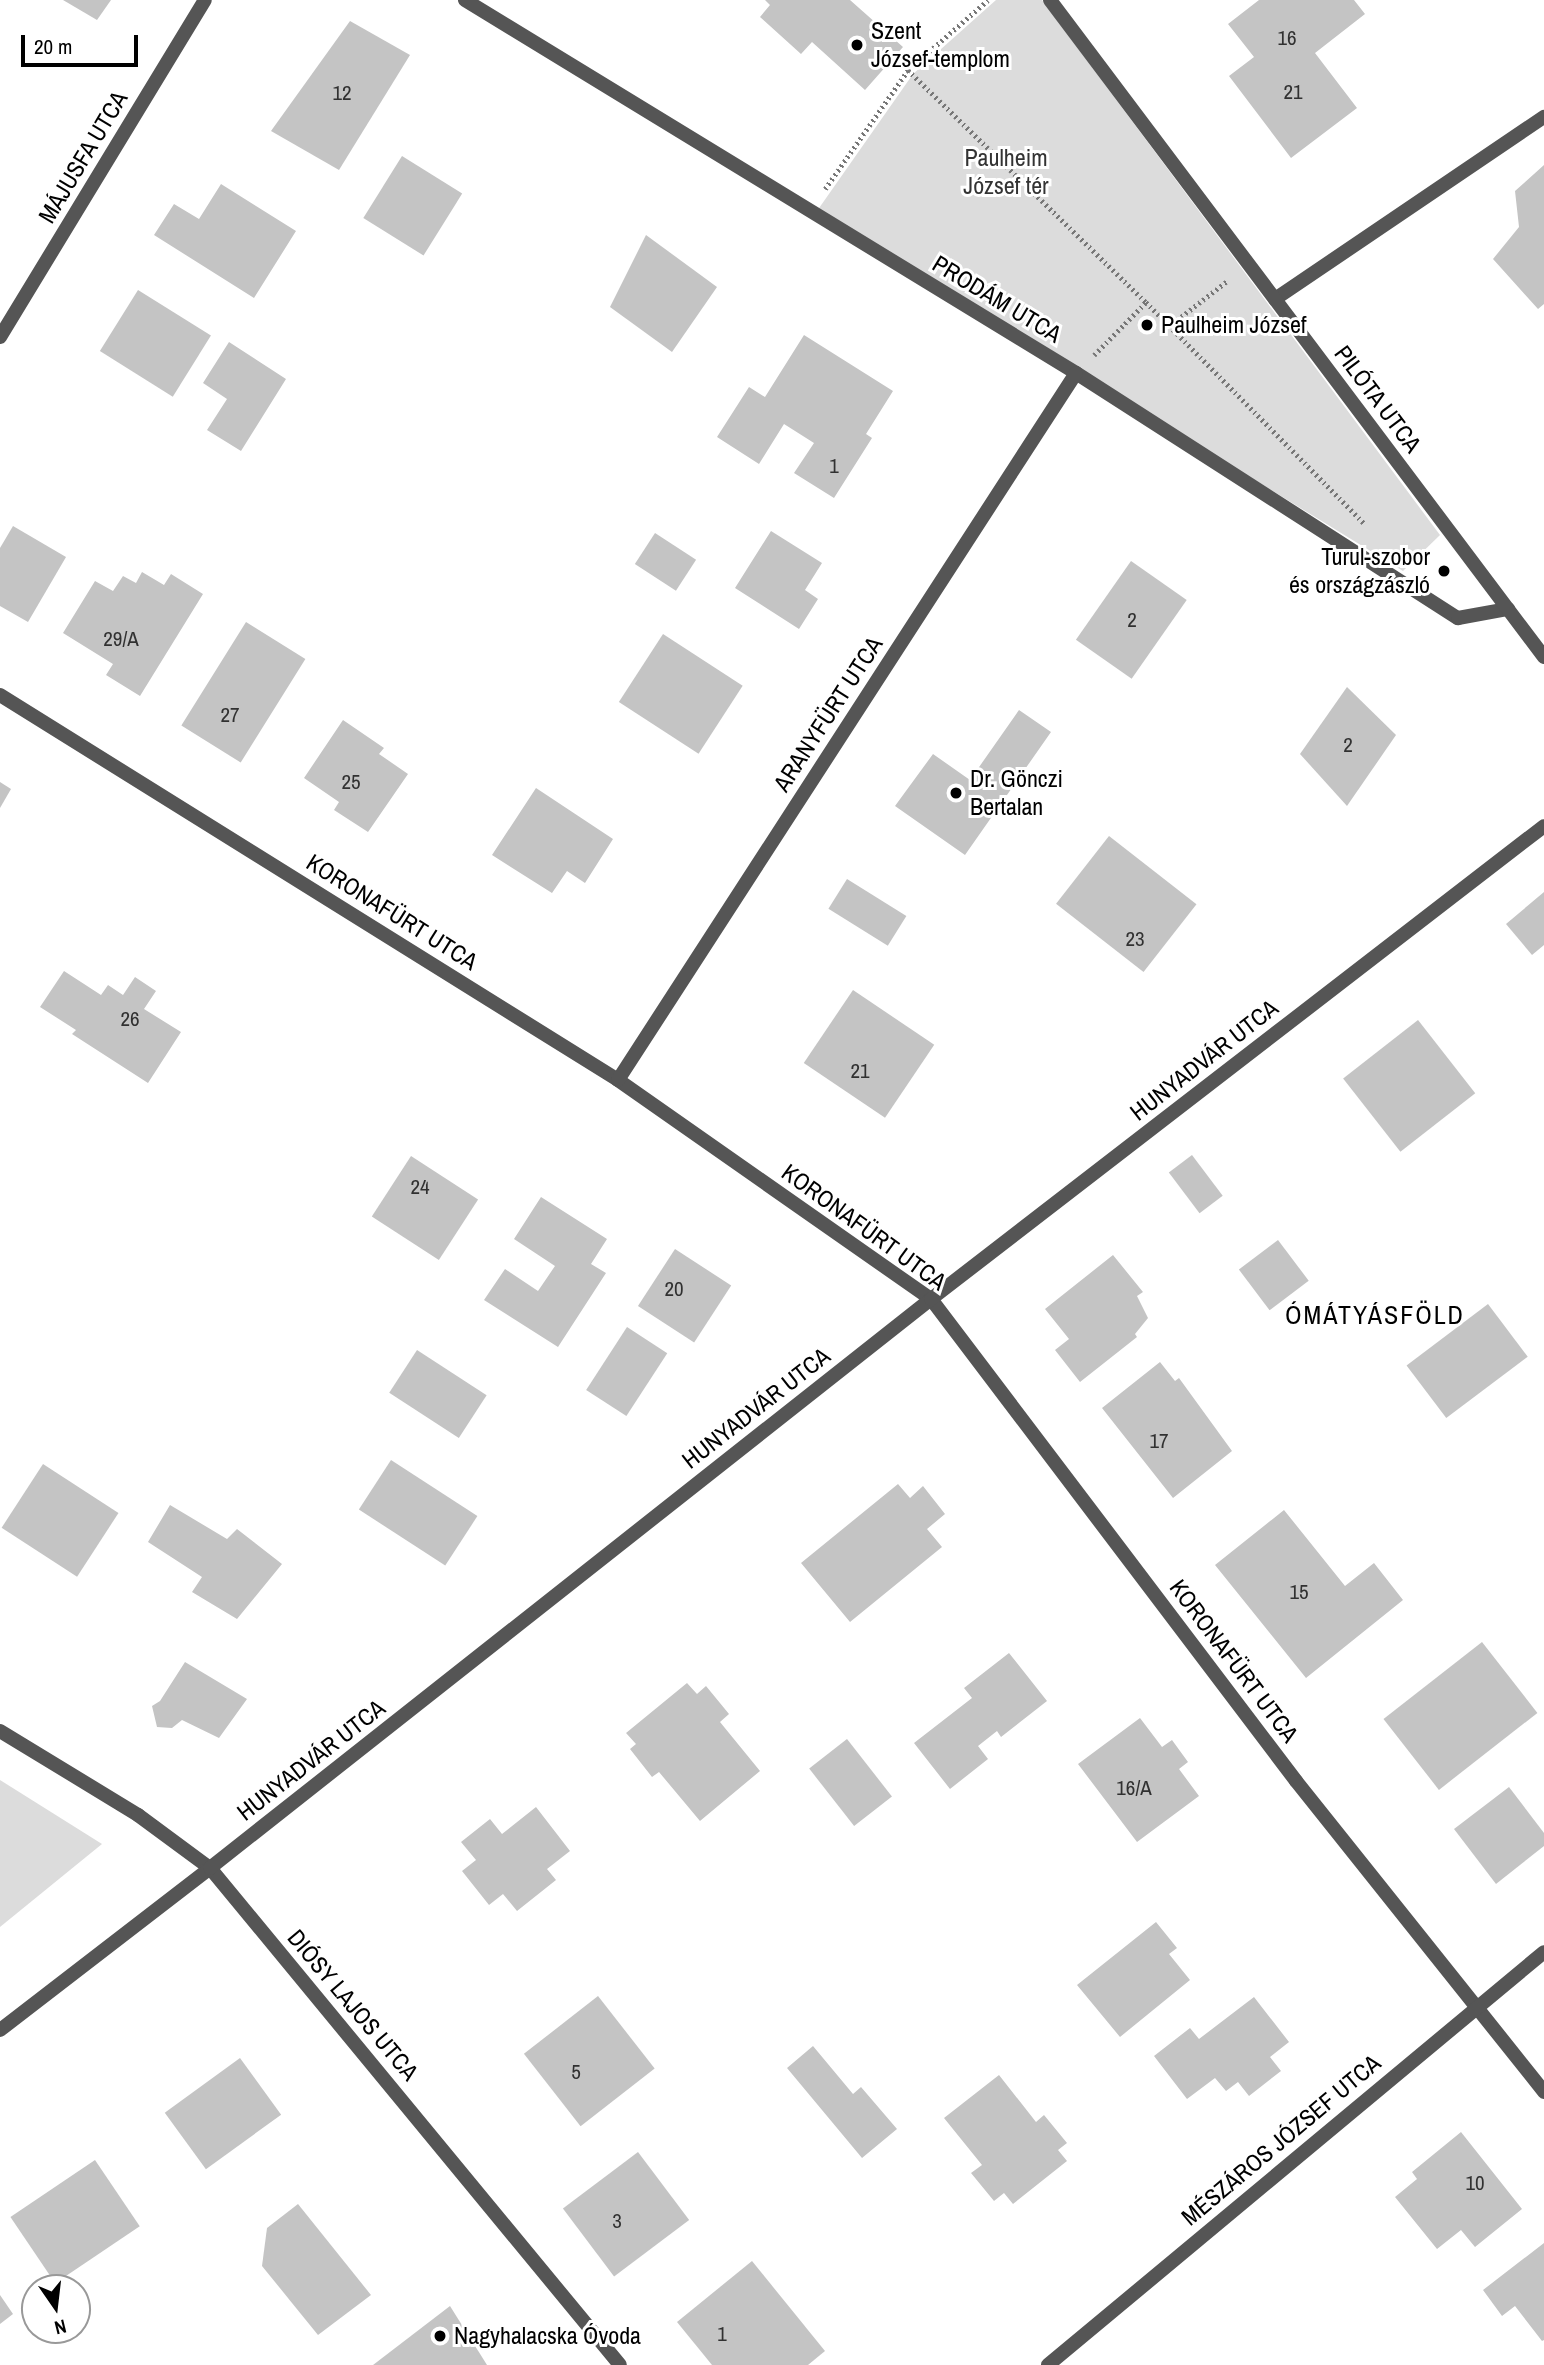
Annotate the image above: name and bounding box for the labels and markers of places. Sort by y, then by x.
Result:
place label: Szent József-templom [871,17,1010,73]
marker: Szent József-templom [849,37,865,53]
place label: Paulheim József [1161,311,1306,339]
marker: Paulheim József [1139,317,1155,333]
place label: Turul-szobor és országzászló [1289,543,1430,599]
marker: Turul-szobor és országzászló [1436,563,1452,579]
place label: Dr. Gönczi Bertalan [970,765,1063,821]
marker: Dr. Gönczi Bertalan [948,785,964,801]
place label: Nagyhalacska Óvoda [454,2322,641,2350]
marker: Nagyhalacska Óvoda [432,2328,448,2344]

